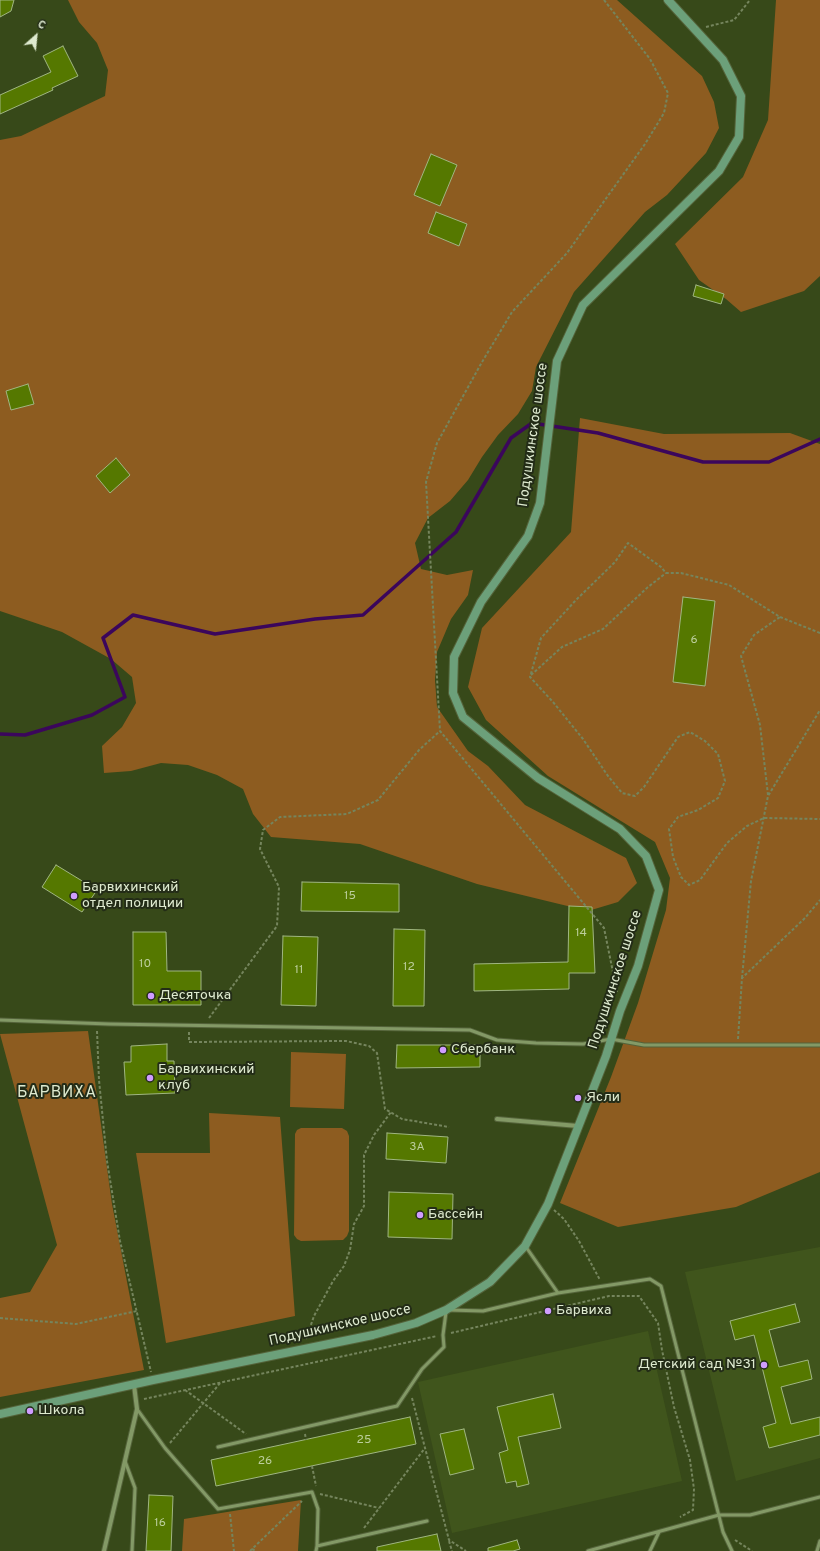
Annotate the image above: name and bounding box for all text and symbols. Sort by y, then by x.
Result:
north arrow [16,16,56,56]
text: С [35,17,48,33]
street label: Подушкинское шоссе [516,362,552,508]
house number: 6 [690,634,698,648]
place label: Барвихинский отдел полиции [82,880,183,912]
house number: 15 [344,890,356,904]
marker: Барвихинский отдел полиции [69,891,79,901]
street label: Подушкинское шоссе [586,908,646,1052]
house number: 14 [575,927,587,941]
house number: 10 [139,958,151,972]
house number: 12 [403,961,415,975]
house number: 11 [295,964,303,978]
place label: Десяточка [159,988,231,1004]
marker: Десяточка [146,991,156,1001]
place label: Сбербанк [451,1042,515,1058]
marker: Сбербанк [438,1045,448,1055]
place label: Барвихинский клуб [158,1062,254,1094]
marker: Барвихинский клуб [145,1073,155,1083]
district label: БАРВИХА [17,1084,97,1104]
place label: Ясли [586,1090,620,1106]
marker: Ясли [573,1093,583,1103]
house number: 3А [409,1141,425,1155]
place label: Бассейн [428,1207,483,1223]
marker: Бассейн [415,1210,425,1220]
street label: Подушкинское шоссе [267,1302,413,1350]
place label: Барвиха [556,1303,611,1319]
marker: Барвиха [543,1306,553,1316]
place label: Детский сад №31 [638,1357,756,1373]
marker: Детский сад №31 [759,1360,769,1370]
place label: Школа [38,1403,84,1419]
marker: Школа [25,1406,35,1416]
house number: 25 [357,1434,371,1448]
house number: 26 [258,1455,272,1469]
house number: 16 [154,1517,166,1531]

